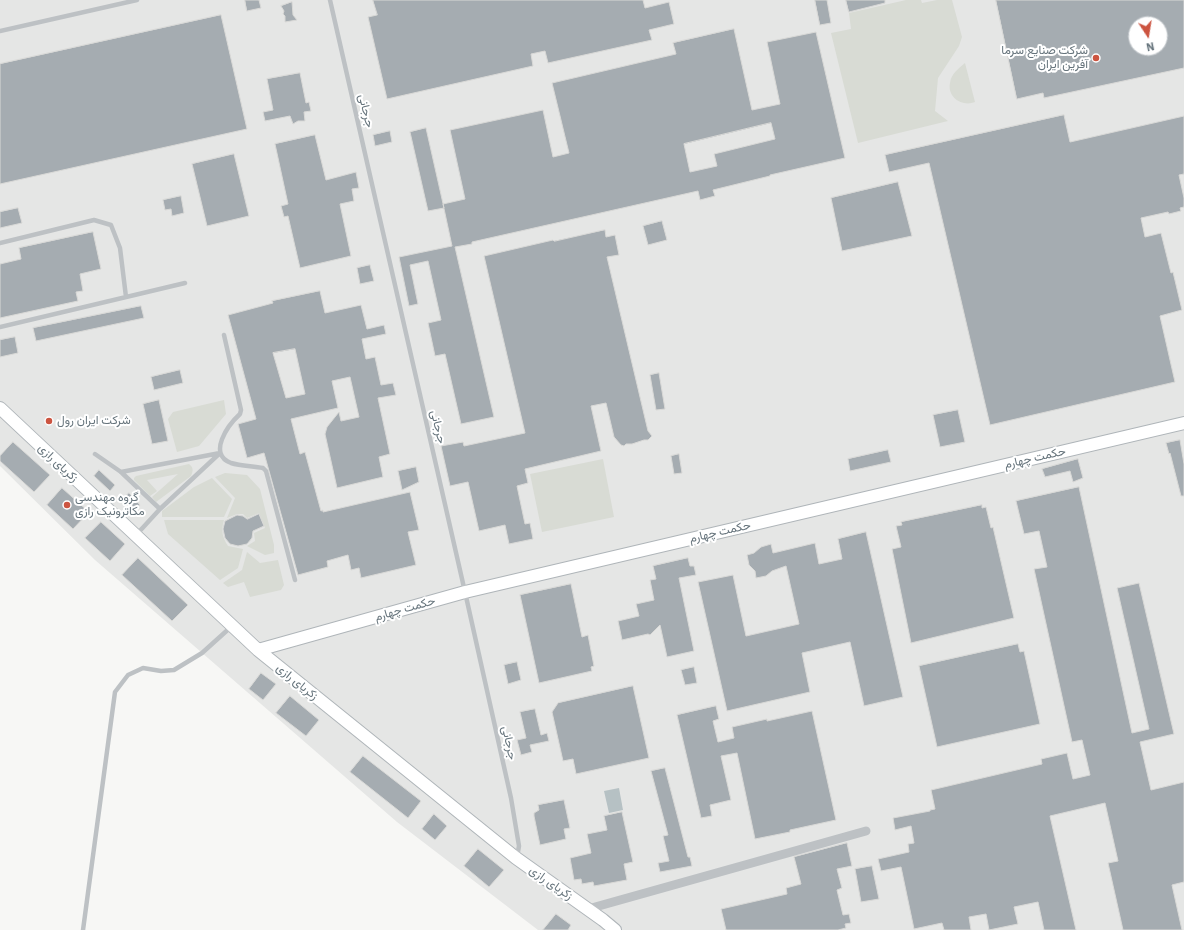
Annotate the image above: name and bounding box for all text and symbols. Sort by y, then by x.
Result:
north arrow [1128,16,1168,56]
text: N [1145,39,1156,54]
place label: شرکت صنایع سرما آفرین ایران [1001,44,1088,72]
marker: شرکت صنایع سرما آفرین ایران [1091,53,1101,63]
street label: جرجانی [355,93,377,129]
street label: جرجانی [427,409,449,445]
place label: شرکت ایران رول [57,414,131,428]
marker: شرکت ایران رول [44,416,54,426]
street label: زکریای رازی [35,441,81,485]
street label: حکمت چهارم [1003,444,1067,472]
place label: گروه مهندسی مکاترونیک رازی [75,491,145,519]
marker: گروه مهندسی مکاترونیک رازی [62,500,72,510]
street label: حکمت چهارم [688,518,752,546]
street label: حکمت چهارم [373,593,437,625]
street label: زکریای رازی [273,661,321,703]
street label: جرجانی [498,725,520,761]
street label: زکریای رازی [526,863,576,903]

